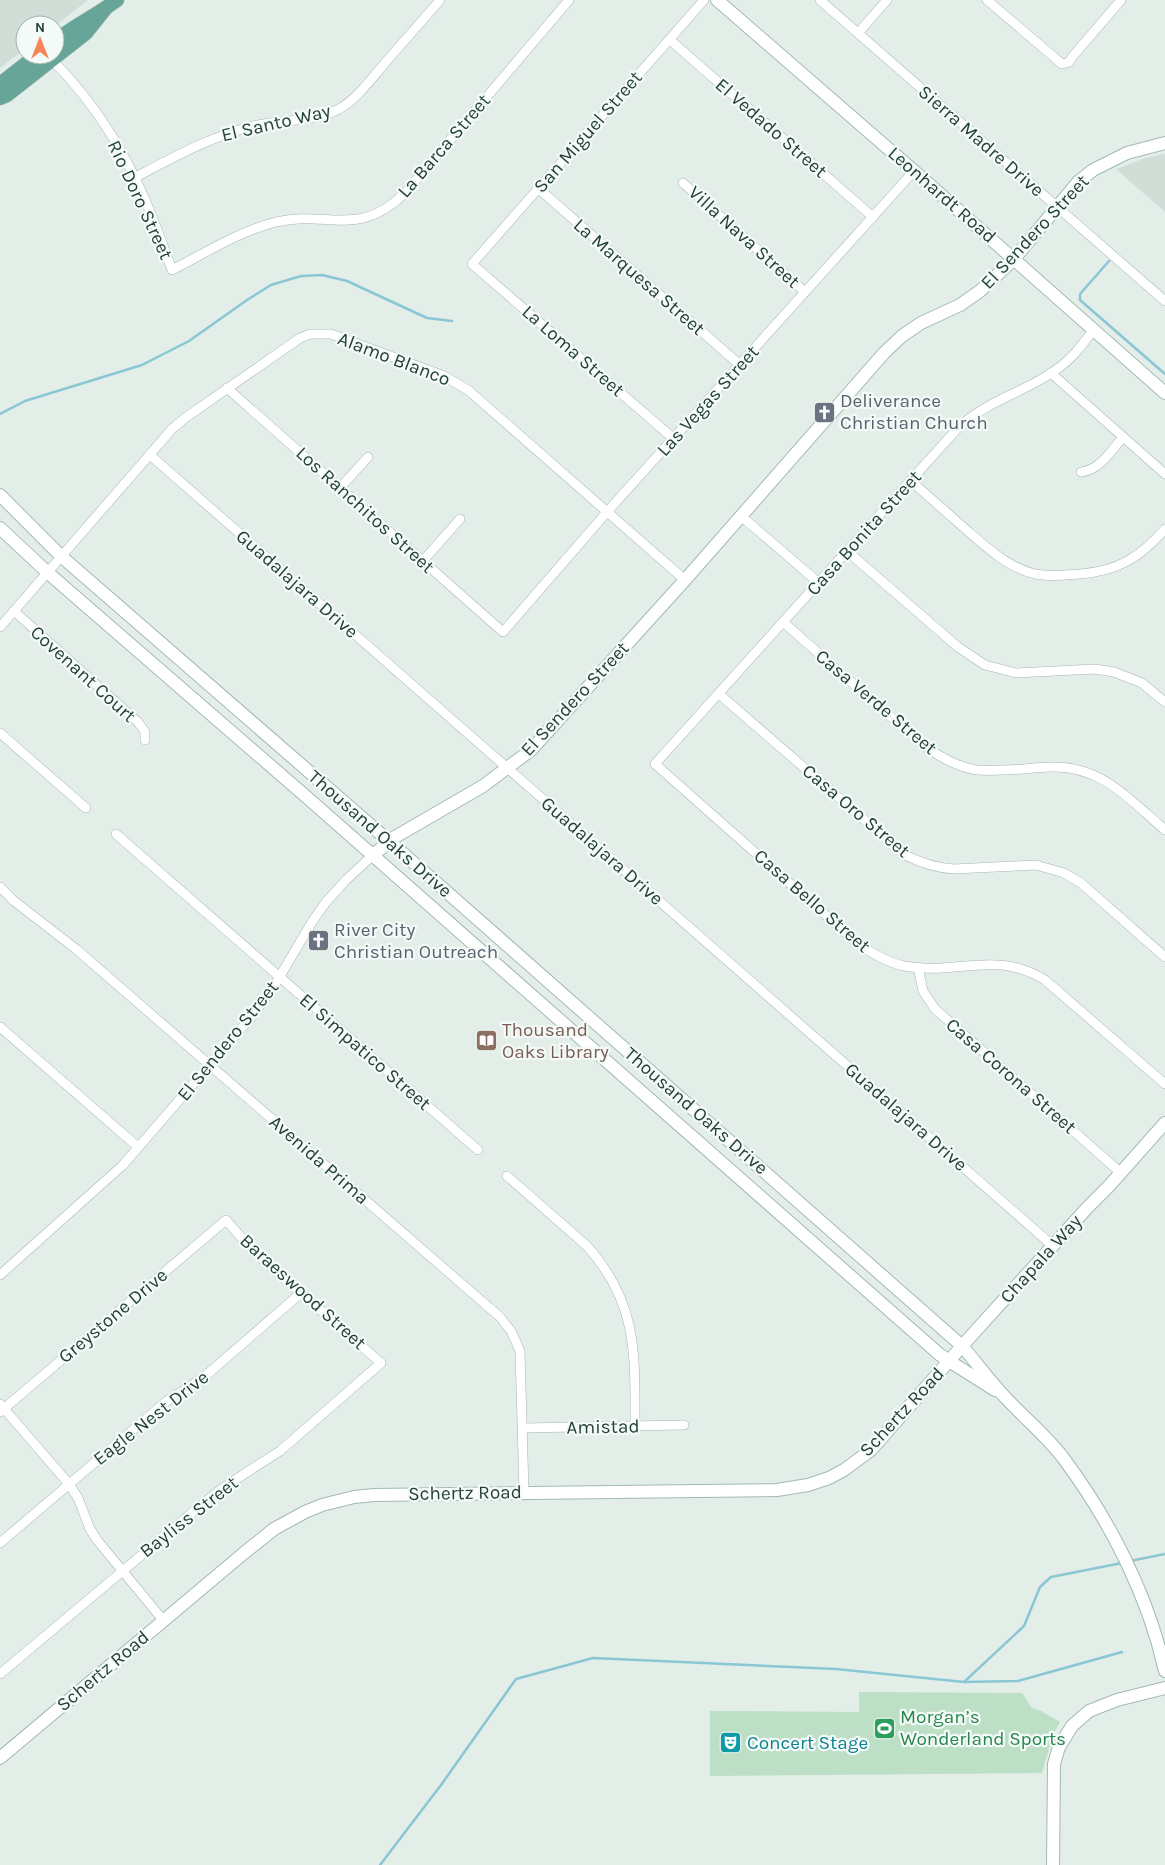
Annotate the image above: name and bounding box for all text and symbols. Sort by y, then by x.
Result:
north arrow [15,15,65,65]
text: N [35,19,45,36]
street label: San Miguel Street [529,67,647,197]
street label: El Vedado Street [711,74,831,182]
street label: Sierra Madre Drive [914,81,1048,201]
street label: La Barca Street [393,90,495,202]
street label: El Santo Way [219,100,333,146]
street label: Rio Doro Street [103,137,177,263]
street label: Leonhardt Road [883,142,1001,248]
street label: El Sendero Street [976,170,1094,294]
street label: Villa Nava Street [684,181,804,293]
street label: La Marquesa Street [569,214,709,340]
street label: La Loma Street [517,301,629,401]
street label: Alamo Blanco [335,327,453,391]
street label: Las Vegas Street [652,341,764,461]
place label: Deliverance Christian Church [840,390,988,434]
church icon: Deliverance Christian Church [812,400,836,424]
street label: Los Ranchitos Street [291,442,439,578]
street label: Casa Bonita Street [802,466,926,600]
street label: Guadalajara Drive [232,525,362,643]
street label: Covenant Court [26,621,140,727]
street label: El Sendero Street [516,637,634,761]
street label: Casa Verde Street [811,645,941,759]
street label: Casa Oro Street [798,760,914,862]
street label: Thousand Oaks Drive [304,766,456,902]
street label: Guadalajara Drive [537,792,667,910]
street label: Casa Bello Street [750,845,874,957]
place label: River City Christian Outreach [334,919,498,963]
church icon: River City Christian Outreach [306,929,330,953]
street label: El Sendero Street [173,977,283,1105]
street label: El Simpatico Street [295,989,435,1115]
street label: Casa Corona Street [942,1014,1080,1138]
place label: Thousand Oaks Library [502,1019,609,1063]
library icon: Thousand Oaks Library [474,1029,498,1053]
street label: Thousand Oaks Drive [620,1043,772,1179]
street label: Guadalajara Drive [841,1058,971,1176]
street label: Avenida Prima [265,1111,373,1209]
street label: Chapala Way [996,1210,1086,1308]
street label: Baraeswood Street [236,1230,370,1354]
street label: Greystone Drive [54,1264,172,1368]
street label: Schertz Road [855,1363,949,1461]
street label: Eagle Nest Drive [89,1366,213,1470]
street label: Amistad [566,1415,640,1439]
street label: Bayliss Street [135,1472,243,1562]
street label: Schertz Road [408,1481,522,1505]
street label: Schertz Road [52,1626,154,1716]
place label: Morgan’s Wonderland Sports [900,1706,1066,1750]
sports icon: Morgan’s Wonderland Sports [872,1716,896,1740]
theatre icon: Concert Stage [719,1731,743,1755]
place label: Concert Stage [747,1732,868,1754]

